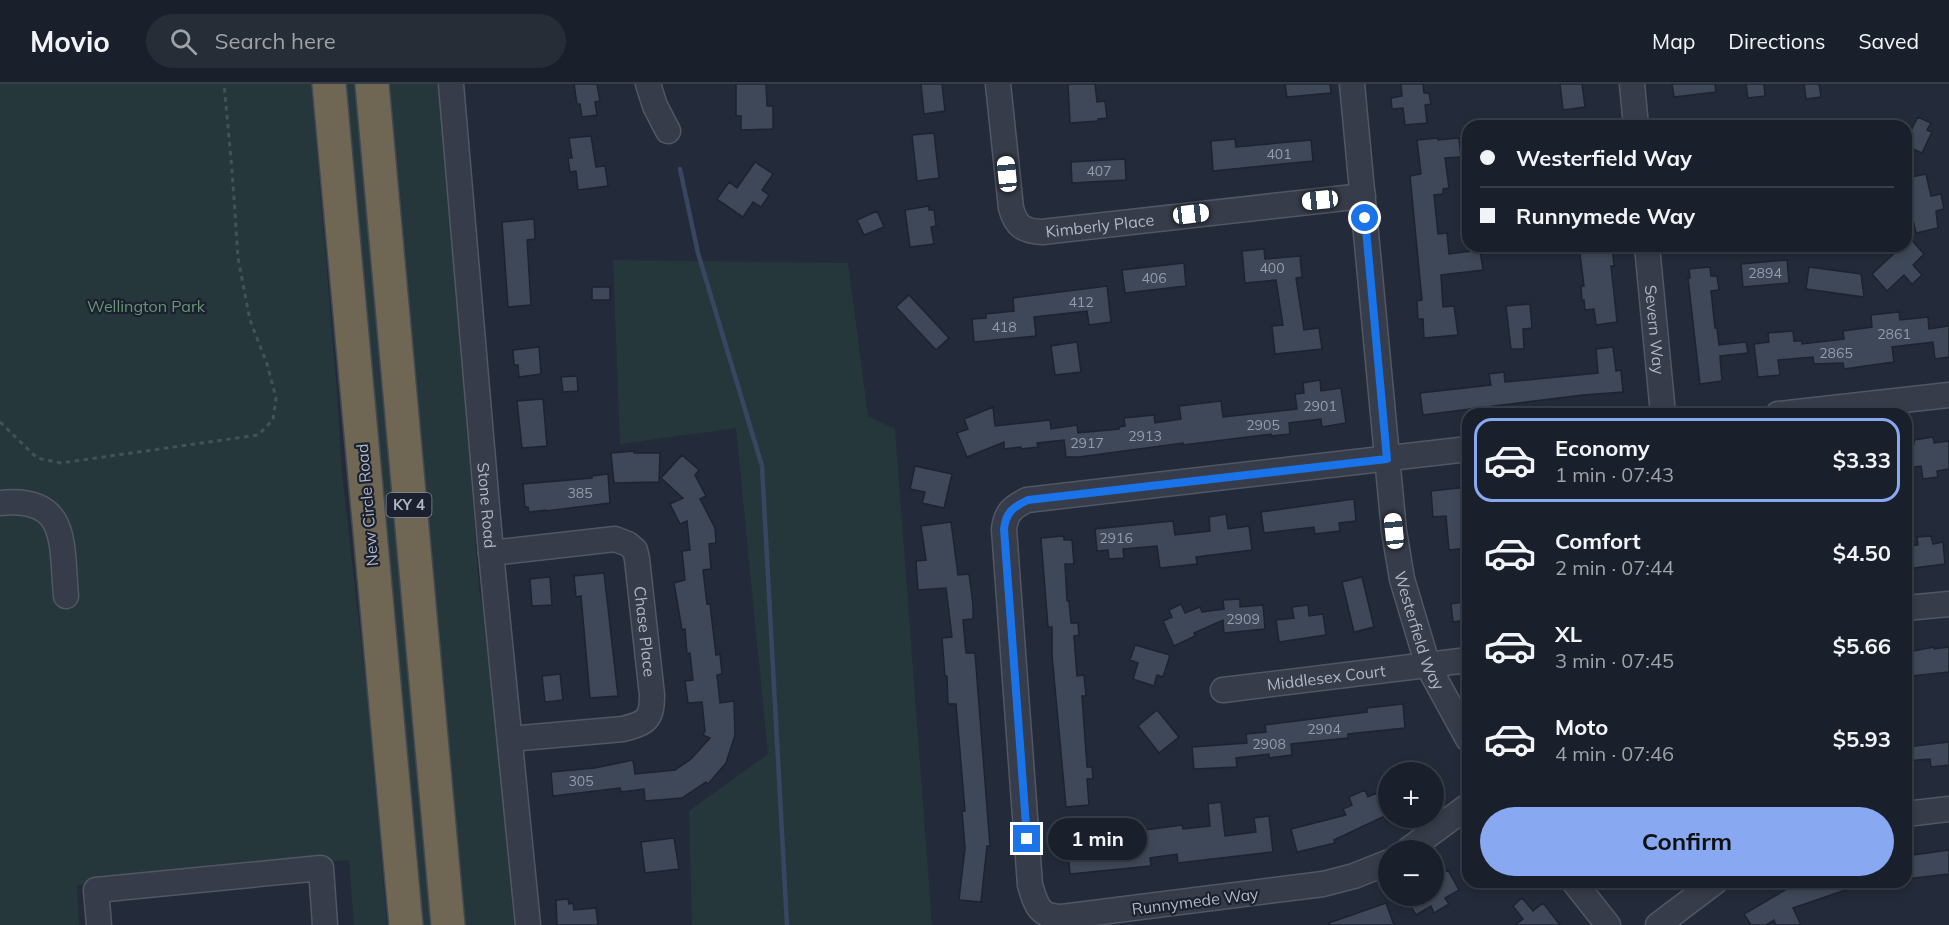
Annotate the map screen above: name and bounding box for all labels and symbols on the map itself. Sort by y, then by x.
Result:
house number: 401 [1266,145,1292,163]
car [996,155,1018,193]
house number: 407 [1086,162,1112,180]
car [1301,189,1339,211]
car [1172,203,1210,225]
route start [1351,204,1378,231]
street label: Kimberly Place [1044,210,1155,242]
house number: 400 [1259,259,1285,277]
house number: 2894 [1748,264,1782,282]
house number: 406 [1141,269,1167,287]
street label: Severn Way [1641,284,1669,376]
house number: 412 [1068,293,1094,311]
park label: Wellington Park [87,296,206,316]
house number: 418 [991,318,1017,336]
house number: 2861 [1877,325,1911,343]
house number: 2865 [1819,344,1853,362]
house number: 2901 [1303,397,1337,415]
house number: 2905 [1246,416,1280,434]
house number: 2913 [1128,427,1162,445]
house number: 2917 [1070,434,1104,452]
street label: New Circle Road [352,443,382,567]
street label: Stone Road [473,462,501,549]
house number: 385 [567,484,593,502]
road number: KY 4 [386,493,432,517]
car [1383,512,1405,550]
house number: 2916 [1099,529,1133,547]
street label: Westerfield Way [1390,569,1449,694]
street label: Chase Place [630,585,660,678]
house number: 2909 [1226,610,1260,628]
street label: Middlesex Court [1266,660,1387,695]
house number: 2904 [1307,720,1341,738]
house number: 2908 [1252,735,1286,753]
house number: 305 [568,772,594,790]
callout: 1 min [1048,818,1147,860]
route end [1013,825,1040,852]
street label: Runnymede Way [1130,883,1260,919]

